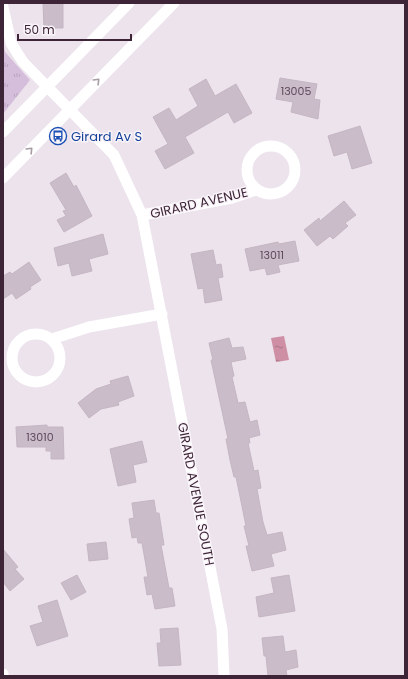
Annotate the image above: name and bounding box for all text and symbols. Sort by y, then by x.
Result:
scale bar [18,16,131,42]
text: 50 m [24,21,55,38]
one-way arrow [92,78,100,86]
house number: 13005 [281,83,311,99]
bus stop icon: Girard Av S [48,126,68,146]
place label: Girard Av S [71,127,142,146]
one-way arrow [25,147,33,155]
street label: GIRARD AVENUE [148,183,250,223]
house number: 13011 [260,247,284,263]
street label: GIRARD AVENUE SOUTH [173,421,219,567]
house number: 13010 [26,429,54,445]

